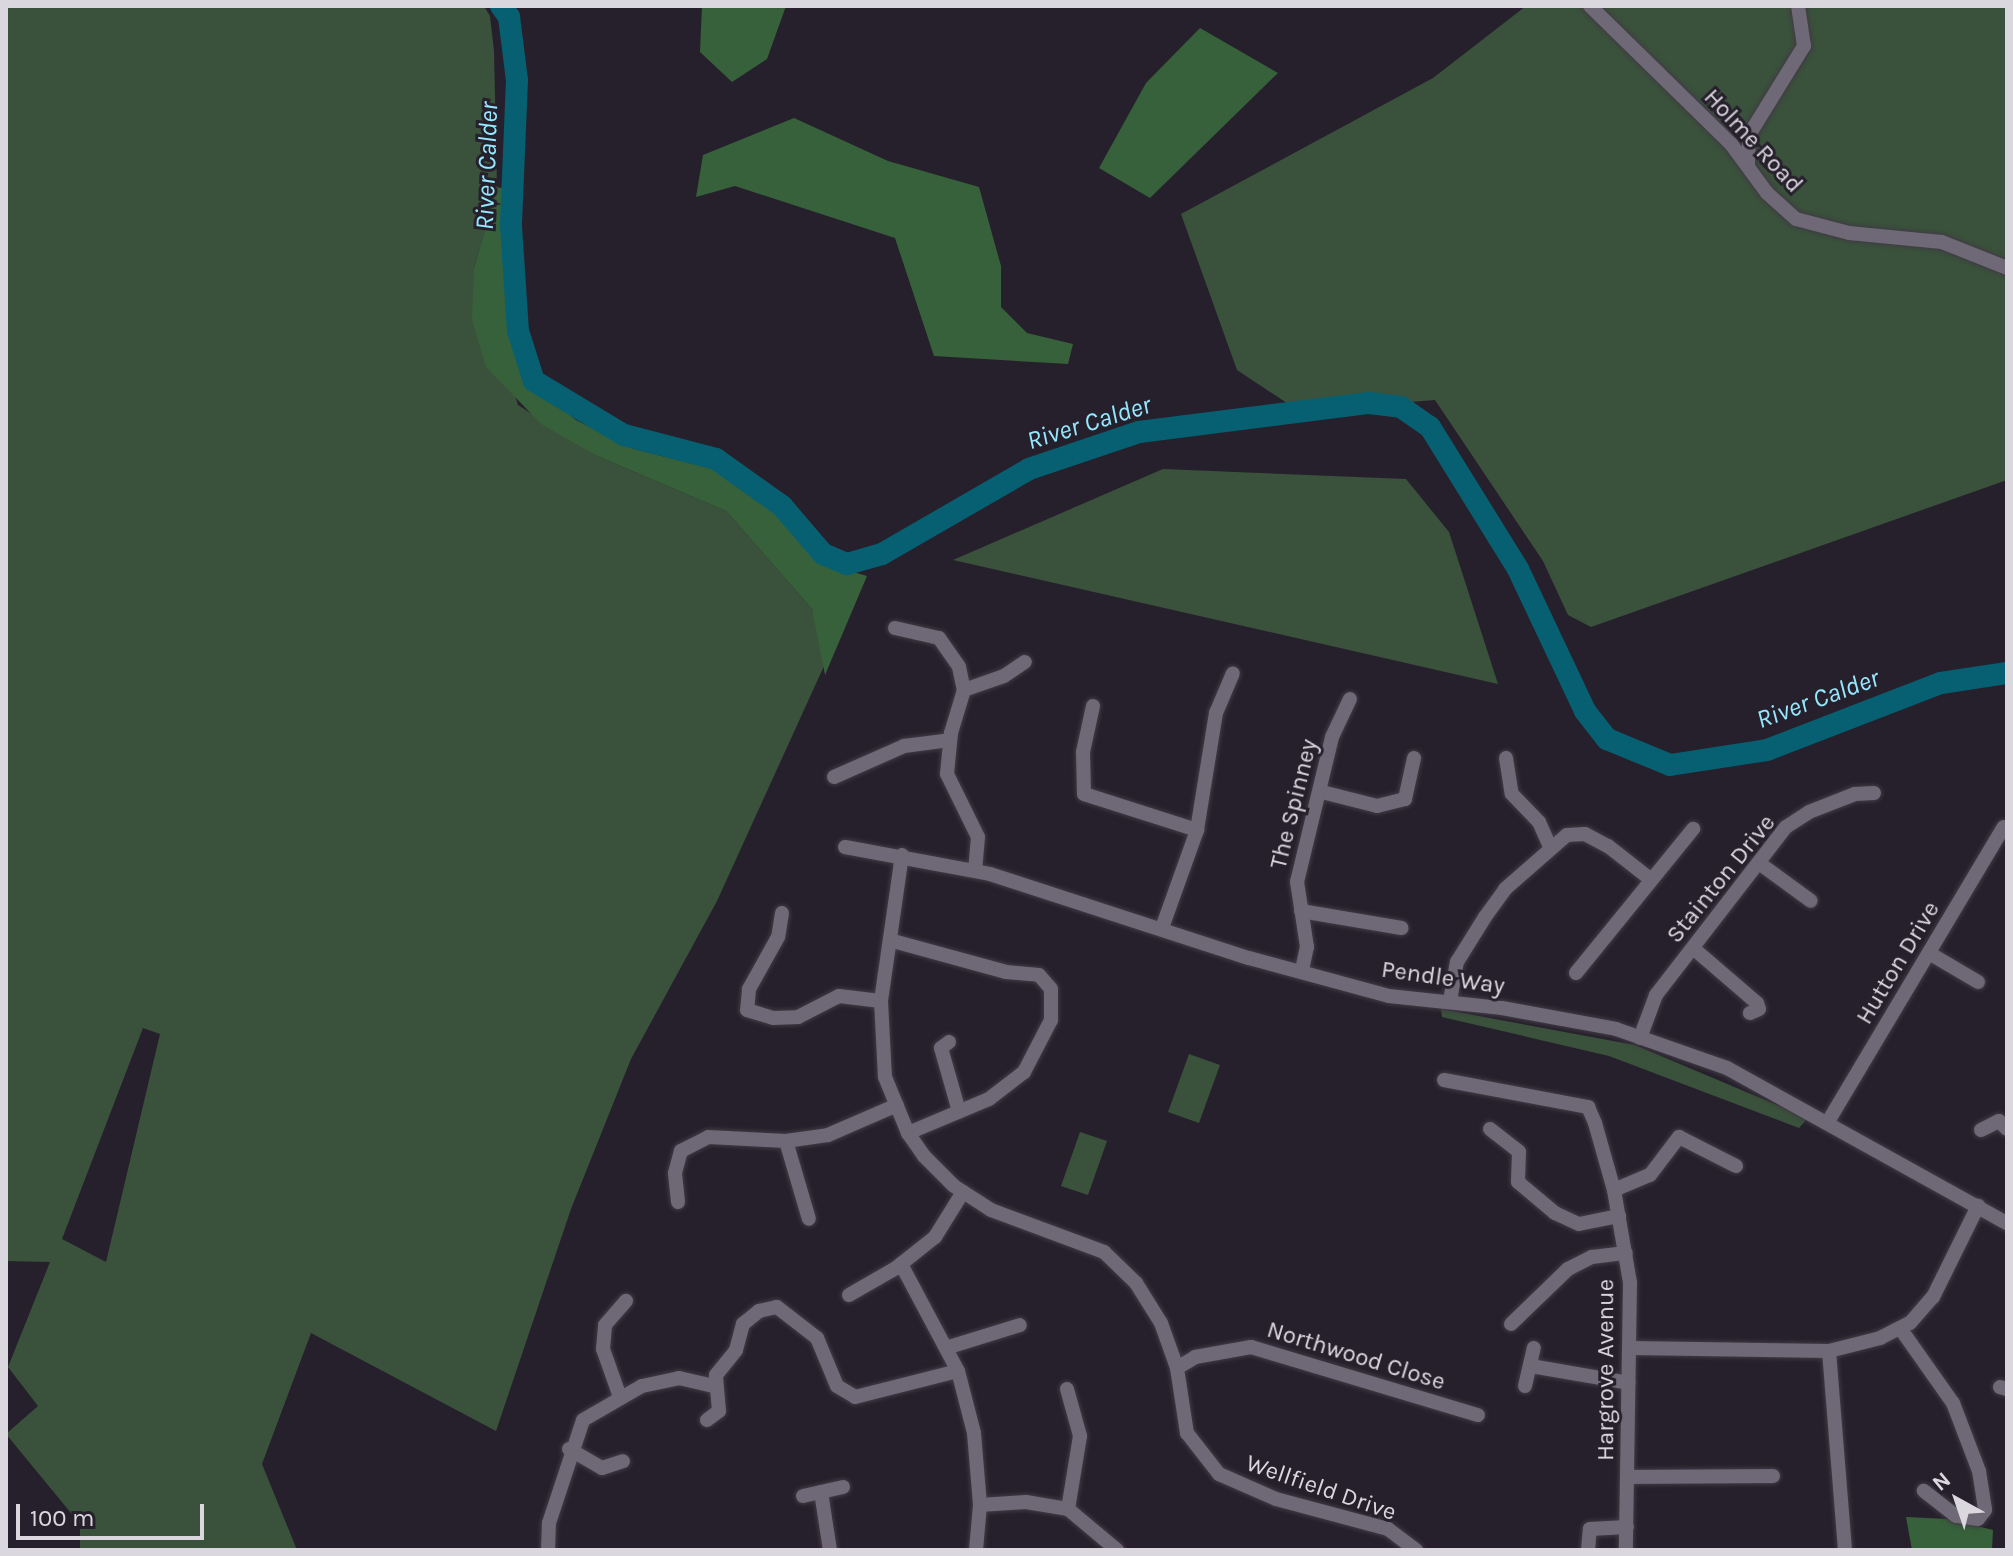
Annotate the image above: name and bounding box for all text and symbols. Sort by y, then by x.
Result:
street label: Holme Road [1698,83,1808,199]
water label: River Calder [469,101,505,231]
water label: River Calder [1023,389,1155,457]
water label: River Calder [1752,662,1884,736]
street label: The Spinney [1264,736,1324,872]
street label: Stainton Drive [1660,809,1782,949]
street label: Hutton Drive [1850,896,1946,1030]
street label: Pendle Way [1380,955,1506,1001]
street label: Hargrove Avenue [1592,1279,1620,1461]
street label: Northwood Close [1263,1315,1449,1397]
street label: Wellfield Drive [1242,1449,1400,1527]
north arrow [1917,1460,1997,1540]
text: N [1927,1467,1956,1497]
scale bar [20,1488,208,1538]
text: 100 m [30,1504,95,1532]

